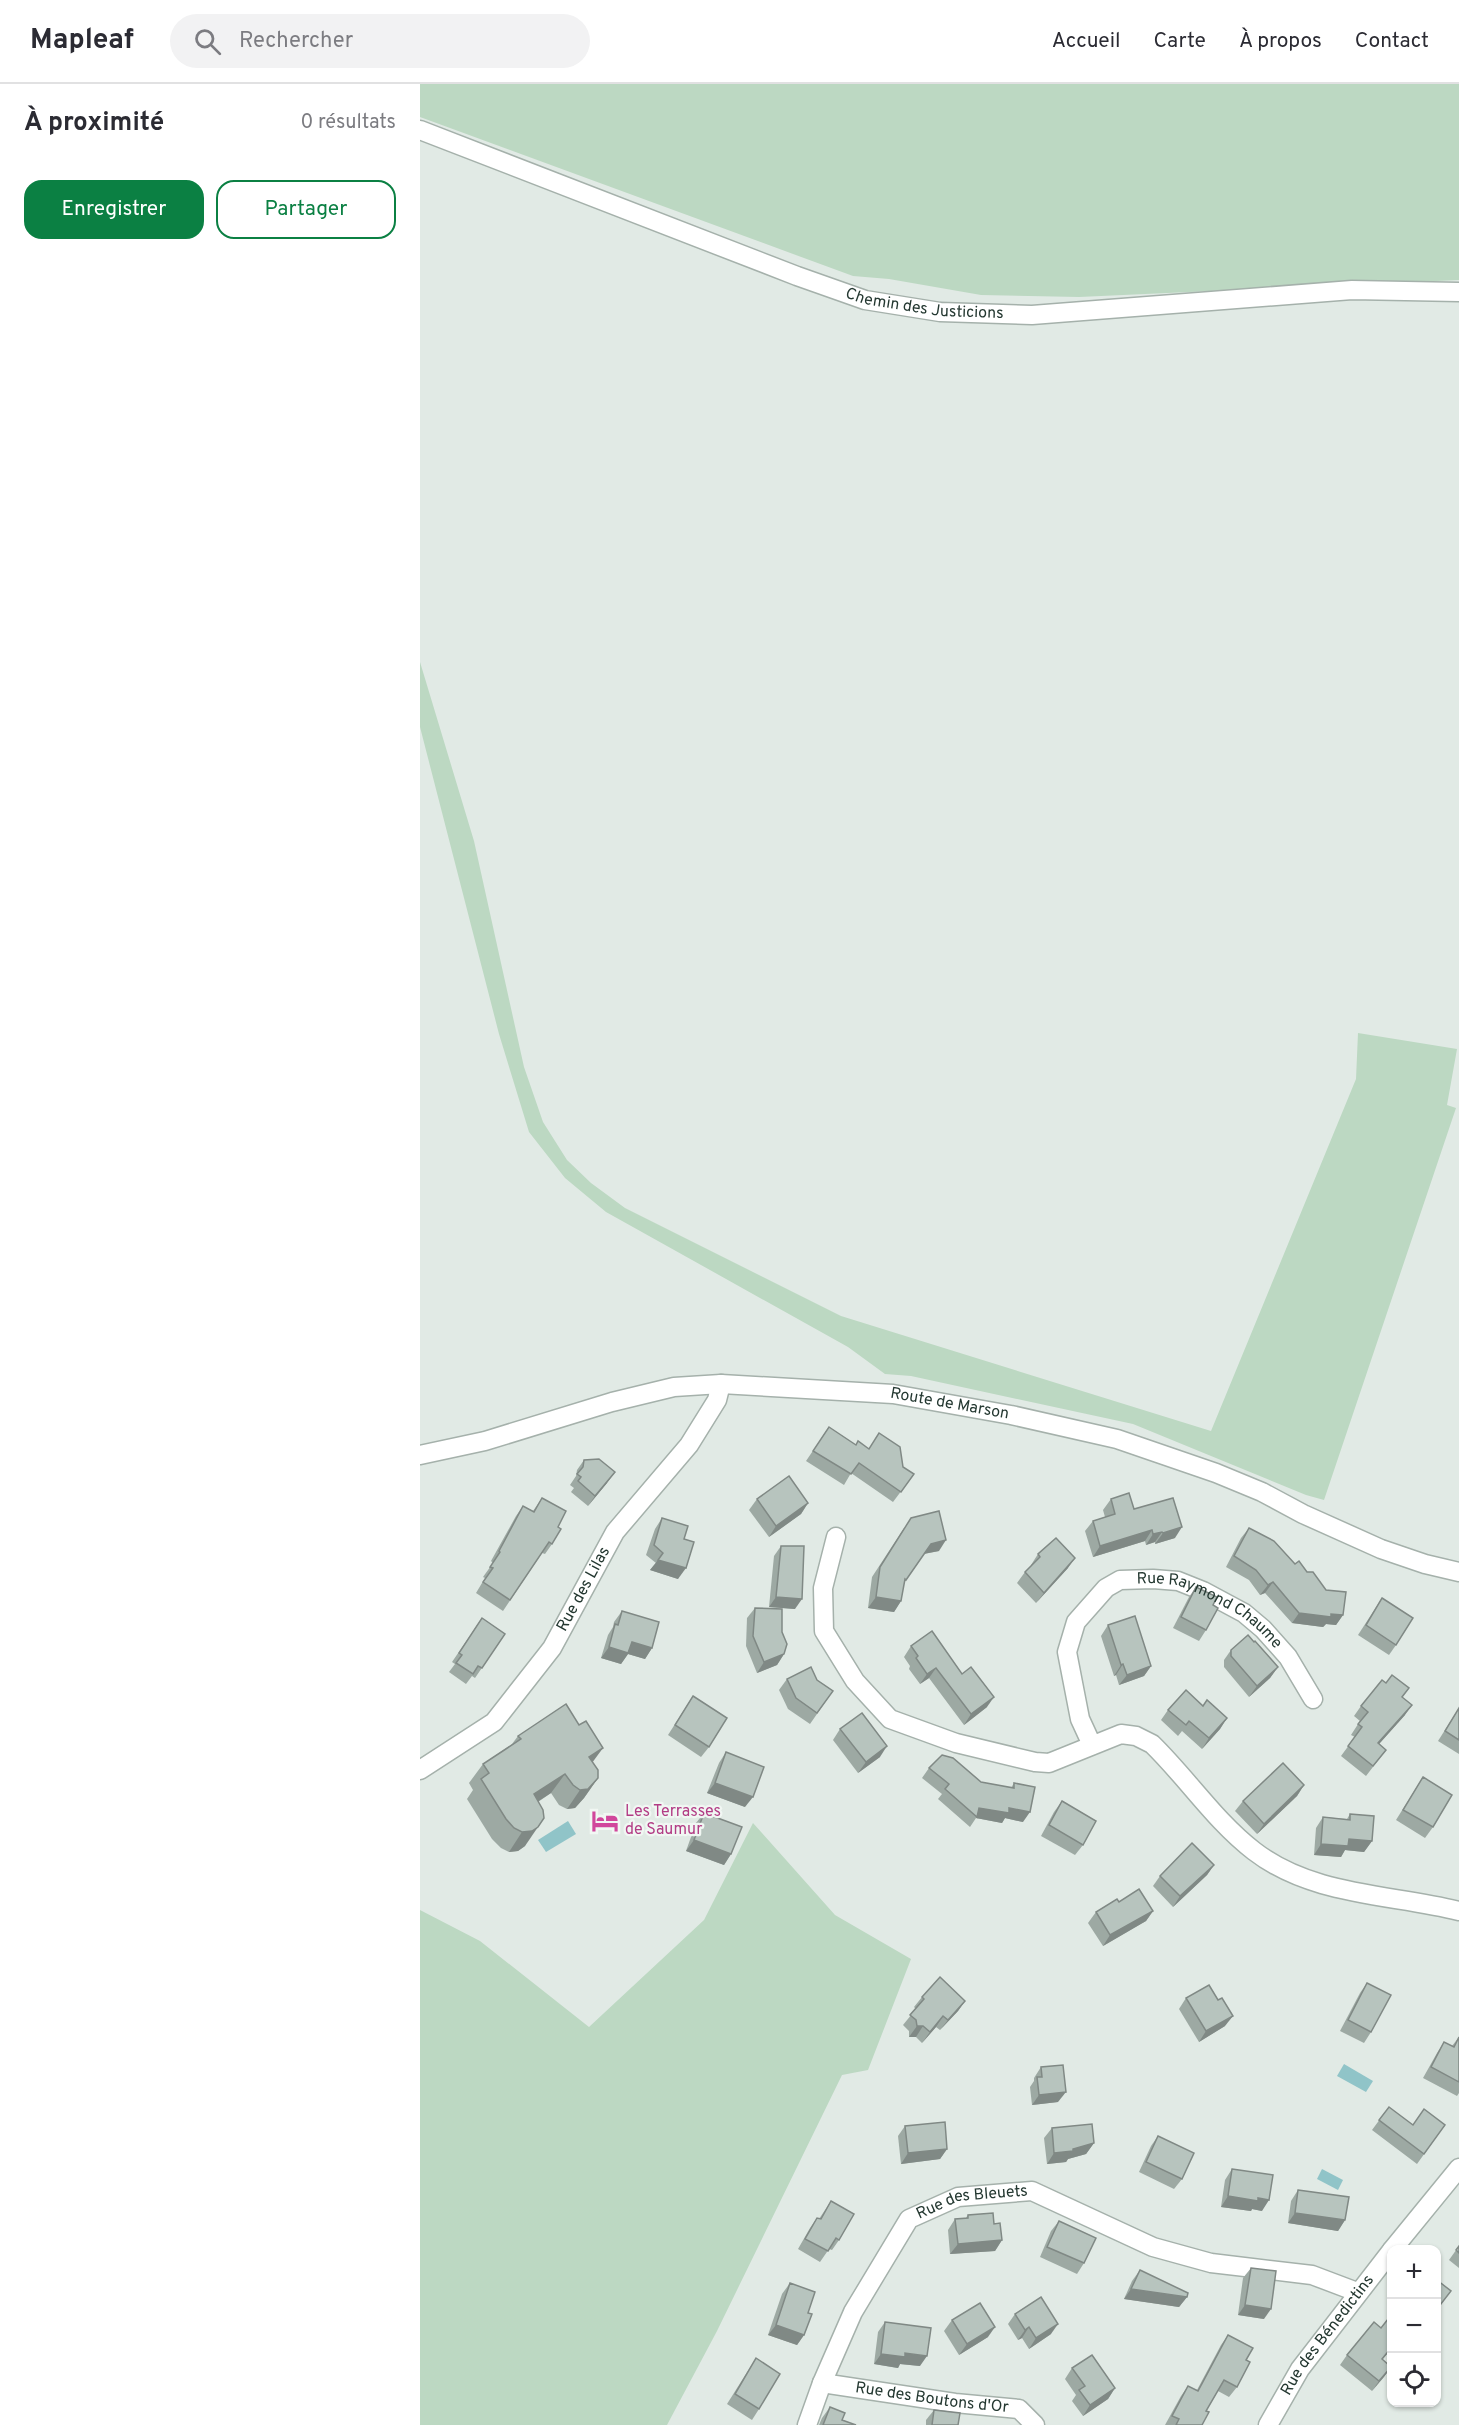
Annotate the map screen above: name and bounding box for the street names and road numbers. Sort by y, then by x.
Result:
street label: Chemin des Justicions [842,284,1004,324]
street label: Route de Marson [889,1384,1011,1424]
street label: Rue des Lilas [553,1543,615,1635]
street label: Rue Raymond Chaume [1136,1569,1286,1653]
street label: Rue des Bleuets [913,2181,1029,2224]
street label: Rue des Bénedictins [1277,2271,1379,2399]
street label: Rue des Boutons d'Or [854,2378,1009,2418]

